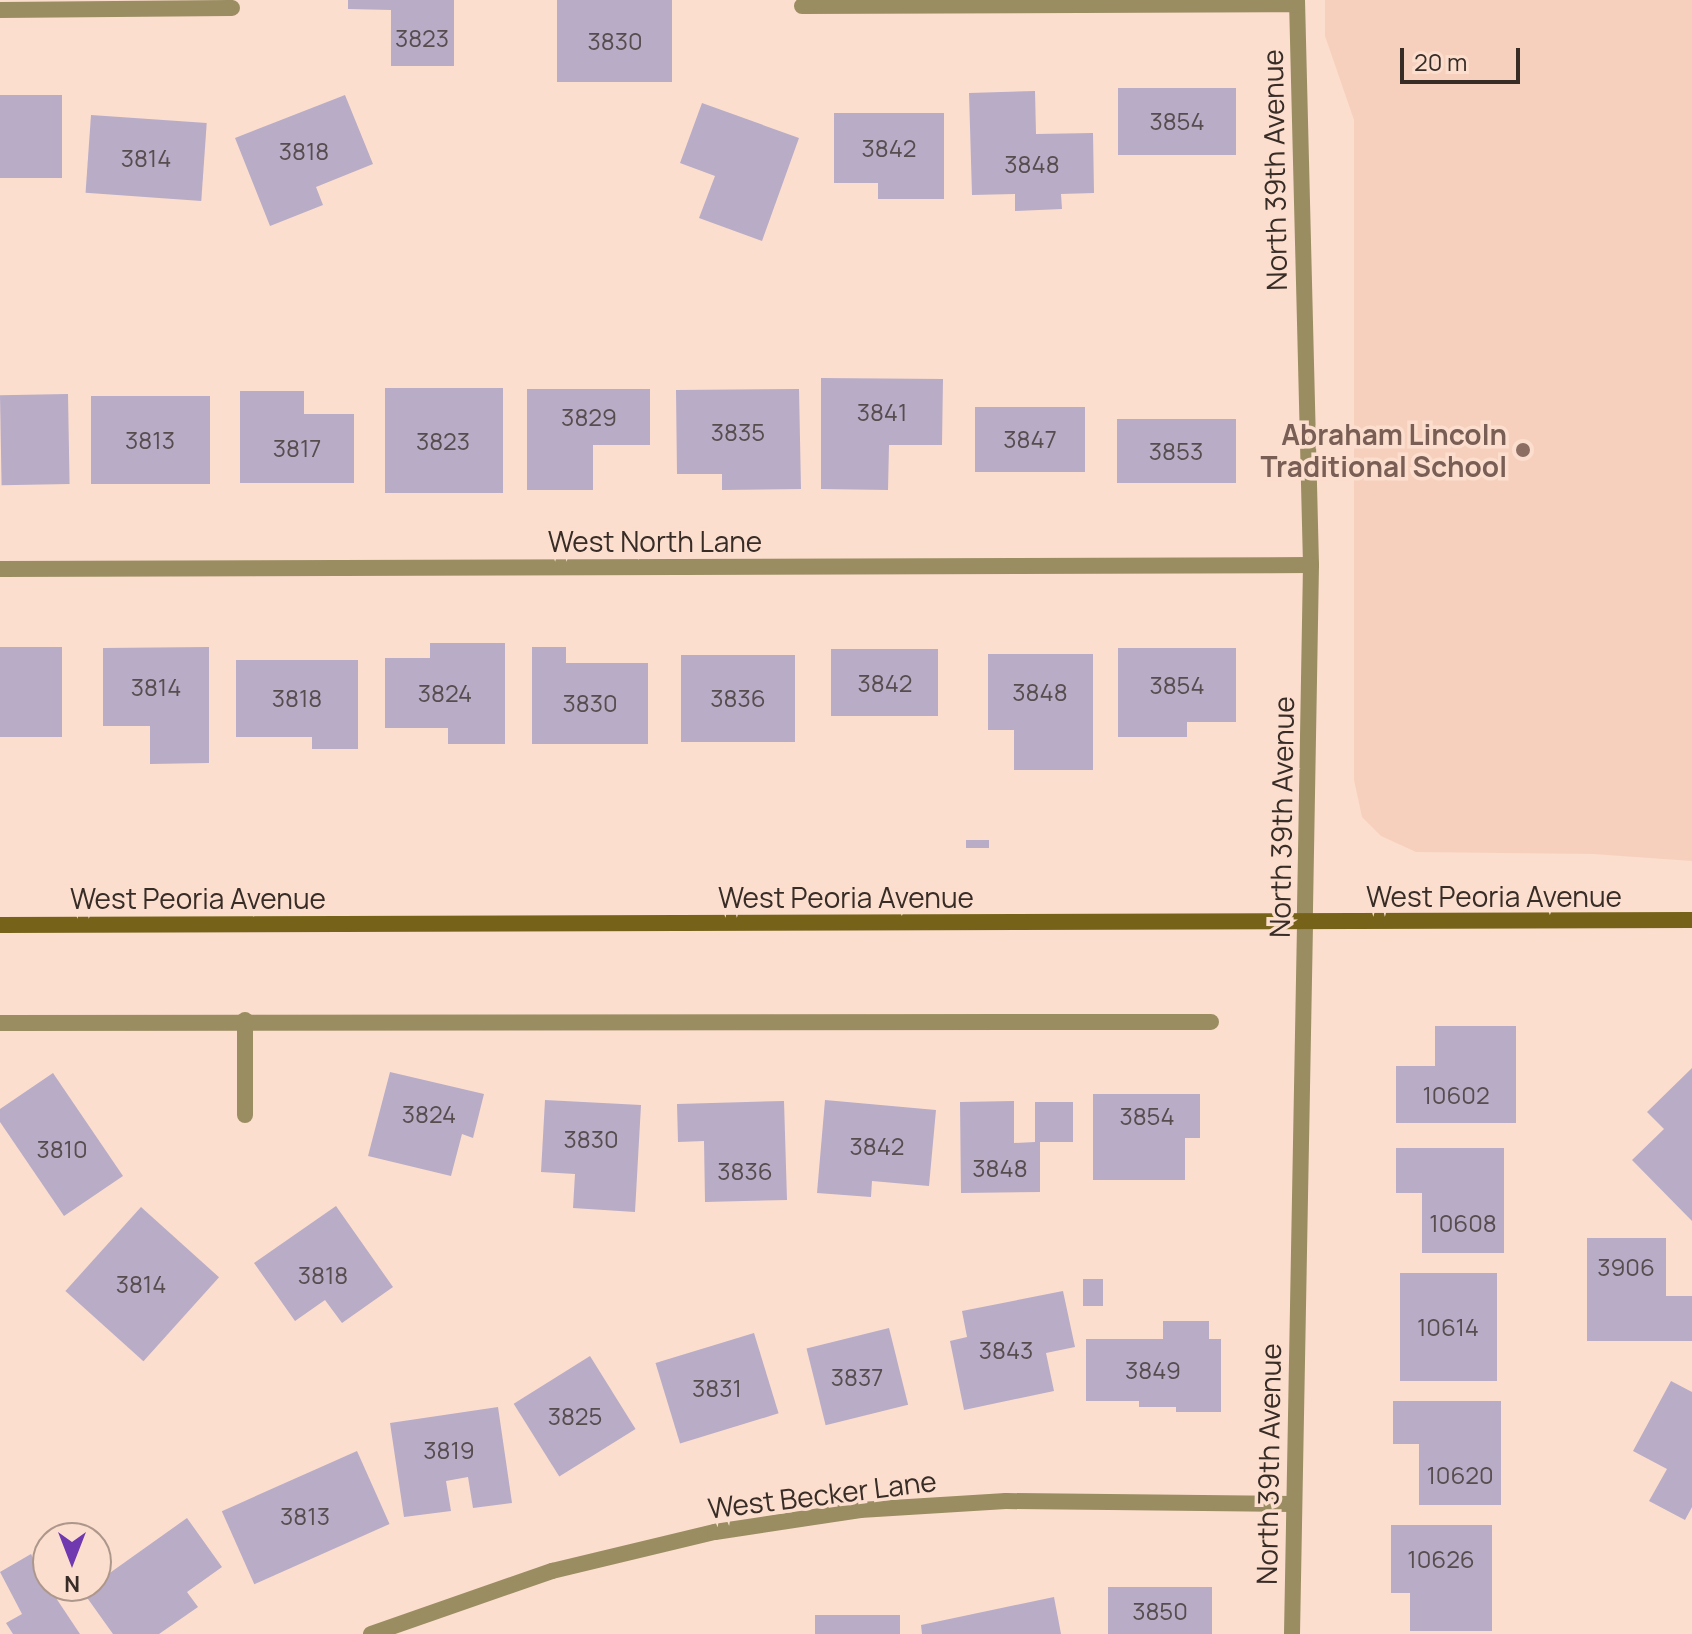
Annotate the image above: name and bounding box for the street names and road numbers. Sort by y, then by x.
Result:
street label: North 39th Avenue [1255,49,1293,291]
street label: West North Lane [548,524,762,558]
street label: North 39th Avenue [1262,696,1300,938]
street label: West Peoria Avenue [1366,879,1622,913]
street label: West Peoria Avenue [718,880,974,914]
street label: West Peoria Avenue [70,881,326,915]
street label: North 39th Avenue [1249,1343,1287,1585]
street label: West Becker Lane [706,1463,938,1525]

